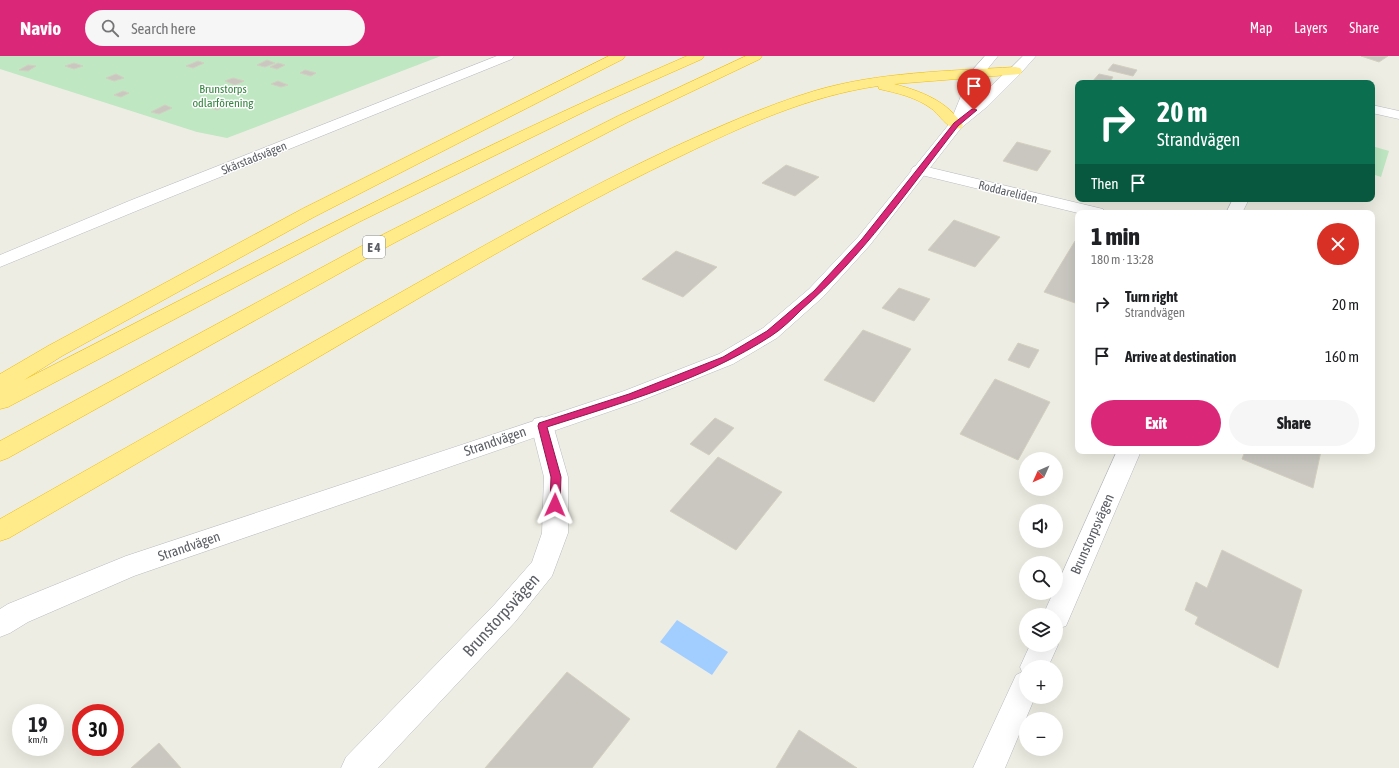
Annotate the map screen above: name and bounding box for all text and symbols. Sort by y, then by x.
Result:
search box [85,10,365,46]
text: Navio [20,17,61,39]
icon: search [99,17,121,39]
text: Search here [131,20,196,37]
text: Map [1250,20,1272,36]
text: Layers [1294,20,1327,36]
text: Share [1349,20,1379,36]
pin [957,69,991,110]
icon: arrive [963,75,985,97]
park label: Brunstorps odlarförening [192,82,254,110]
icon: right [1091,96,1143,148]
text: 20 m [1157,96,1207,128]
text: Strandvägen [1157,129,1240,150]
street label: Skärstadsvägen [219,139,289,177]
icon: arrive [1127,172,1149,194]
text: Then [1091,175,1119,192]
street label: Roddareliden [977,178,1039,206]
text: 1 min [1091,223,1140,250]
button: close [1317,223,1359,265]
road number: E 4 [363,236,385,258]
text: 180 m · 13:28 [1091,252,1154,267]
text: Turn right [1125,288,1178,305]
icon: right [1091,293,1113,315]
text: 20 m [1332,296,1359,313]
text: Strandvägen [1125,305,1185,320]
icon: arrive [1091,345,1113,367]
text: Arrive at destination [1125,348,1236,365]
text: 160 m [1325,348,1359,365]
button: Exit [1091,400,1221,446]
button: Share [1229,400,1359,446]
street label: Strandvägen [462,423,528,459]
north arrow [1019,452,1063,496]
map controls [1019,452,1063,756]
position arrow [534,484,576,526]
street label: Brunstorpsvägen [1067,491,1117,577]
button: sound [1019,504,1063,548]
street label: Strandvägen [156,528,222,564]
button: search [1019,556,1063,600]
street label: Brunstorpsvägen [458,569,544,661]
button: layers [1019,608,1063,652]
button: + [1019,660,1063,704]
speed limit sign: 30 [72,704,124,756]
button: − [1019,712,1063,756]
text: 19 [29,713,47,736]
text: km/h [28,734,48,745]

